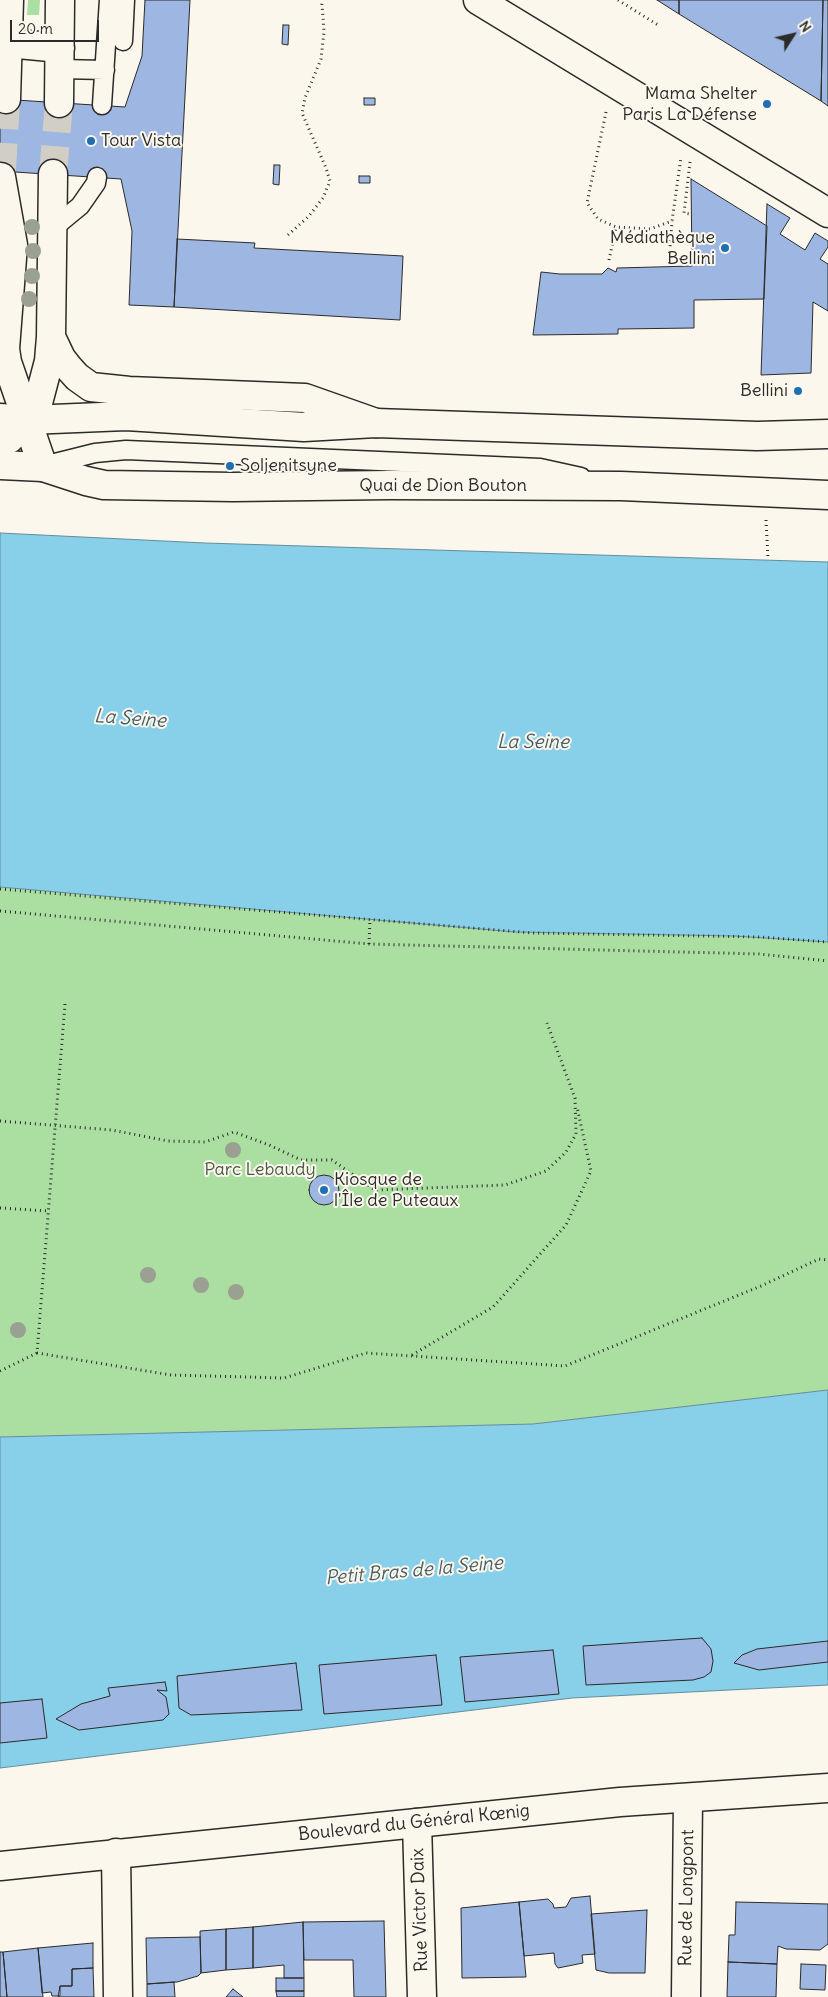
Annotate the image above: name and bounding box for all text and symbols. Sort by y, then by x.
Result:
scale bar [12,10,101,42]
north arrow [768,10,818,60]
text: N [795,17,815,36]
text: 20 m [18,19,53,38]
place label: Mama Shelter Paris La Défense [622,83,757,126]
marker: Mama Shelter Paris La Défense [761,98,773,110]
place label: Tour Vista [101,130,181,152]
marker: Tour Vista [85,135,97,147]
place label: Médiathèque Bellini [610,227,715,270]
marker: Médiathèque Bellini [719,242,731,254]
place label: Bellini [740,380,788,402]
marker: Bellini [792,385,804,397]
place label: Soljenitsyne [240,455,337,477]
marker: Soljenitsyne [224,460,236,472]
street label: Quai de Dion Bouton [359,475,527,497]
water label: La Seine [93,705,167,733]
water label: La Seine [497,732,569,754]
park label: Parc Lebaudy [204,1159,316,1181]
place label: Kiosque de l'Île de Puteaux [334,1169,458,1212]
marker: Kiosque de l'Île de Puteaux [318,1184,330,1196]
water label: Petit Bras de la Seine [324,1552,504,1590]
street label: Boulevard du Général Kœnig [297,1800,531,1846]
street label: Rue de Longpont [675,1829,699,1967]
street label: Rue Victor Daix [407,1848,433,1972]

